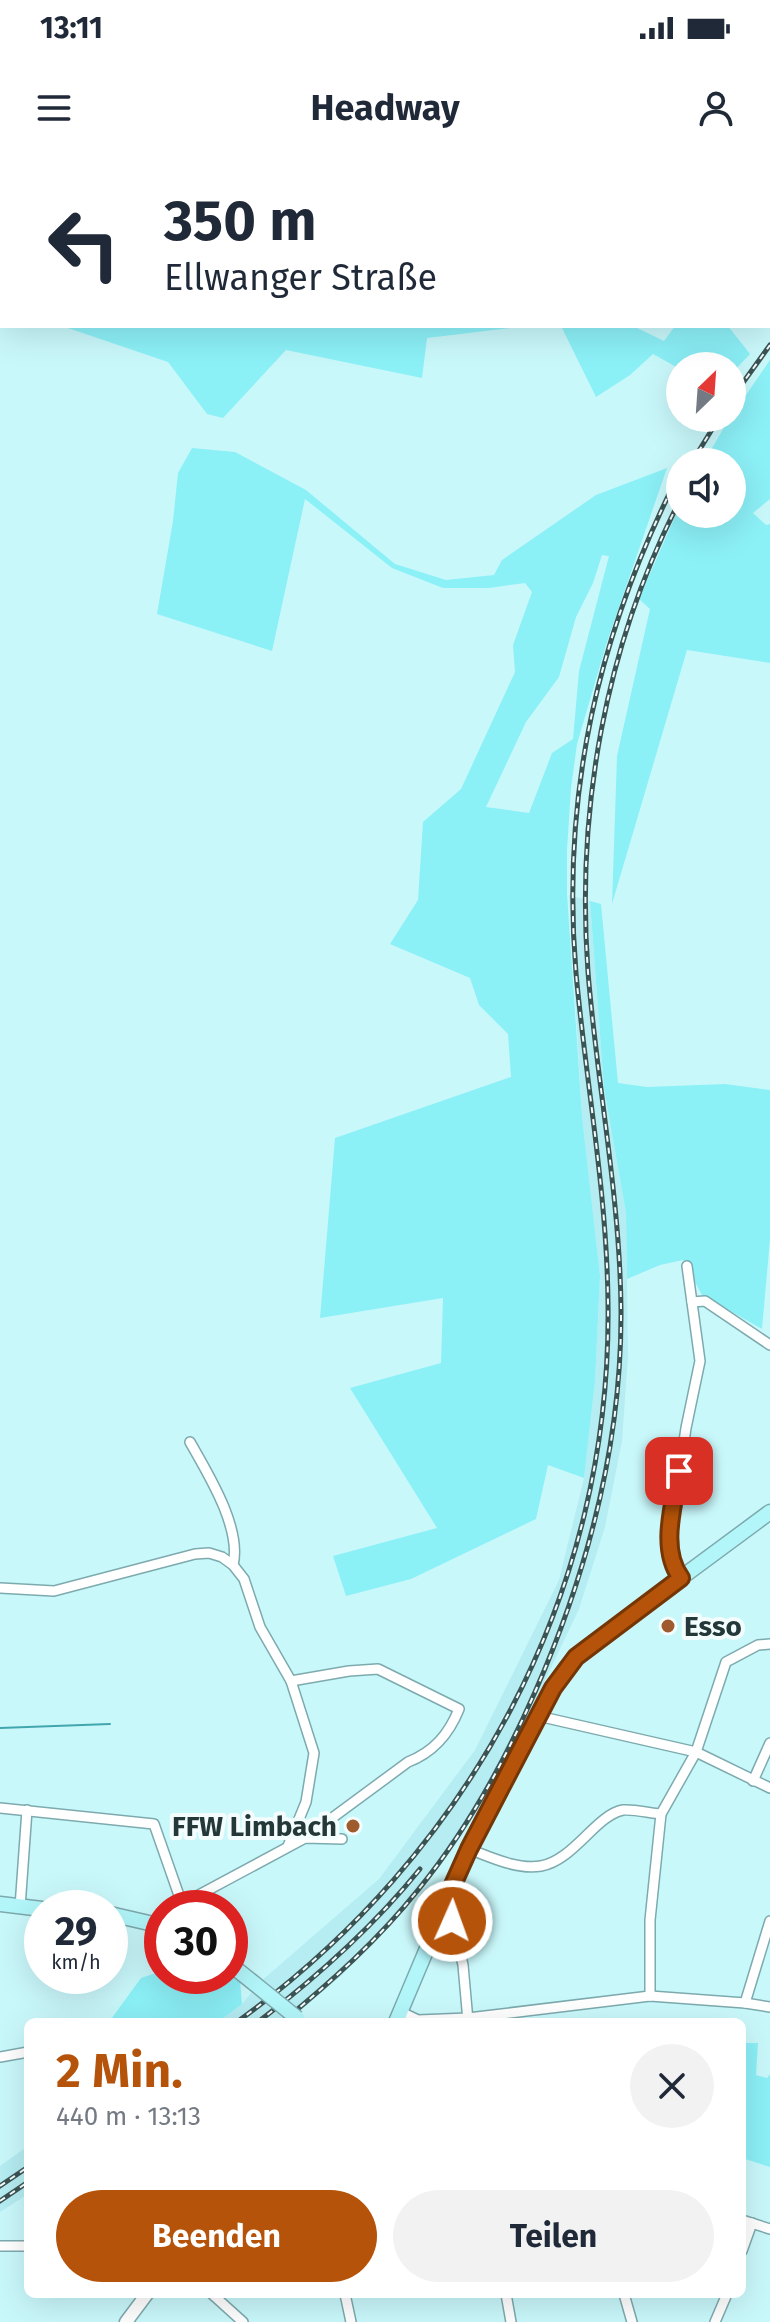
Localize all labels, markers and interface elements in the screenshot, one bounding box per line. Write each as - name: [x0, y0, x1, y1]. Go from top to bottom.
- text: 13:11: [40, 10, 103, 46]
- icon: menu: [32, 86, 76, 130]
- text: Headway: [310, 86, 460, 130]
- icon: person: [694, 86, 738, 130]
- text: 350 m: [164, 188, 317, 255]
- icon: left: [32, 192, 136, 296]
- text: Ellwanger Straße: [164, 256, 437, 300]
- north arrow: [666, 352, 746, 432]
- map controls: [666, 352, 746, 528]
- button: sound: [666, 448, 746, 528]
- pin: [645, 1437, 713, 1505]
- icon: arrive: [657, 1449, 701, 1493]
- place label: Esso: [684, 1610, 742, 1643]
- marker: Esso: [659, 1617, 677, 1635]
- place label: FFW Limbach: [172, 1810, 337, 1843]
- marker: FFW Limbach: [344, 1817, 362, 1835]
- position arrow: [410, 1879, 494, 1963]
- speed limit sign: 30: [144, 1890, 248, 1994]
- text: 29: [55, 1908, 97, 1956]
- text: km/h: [51, 1950, 101, 1974]
- text: 2 Min.: [56, 2042, 183, 2100]
- button: close: [630, 2044, 714, 2128]
- text: 440 m · 13:13: [56, 2101, 201, 2132]
- button: Beenden: [56, 2190, 377, 2282]
- button: Teilen: [393, 2190, 714, 2282]

